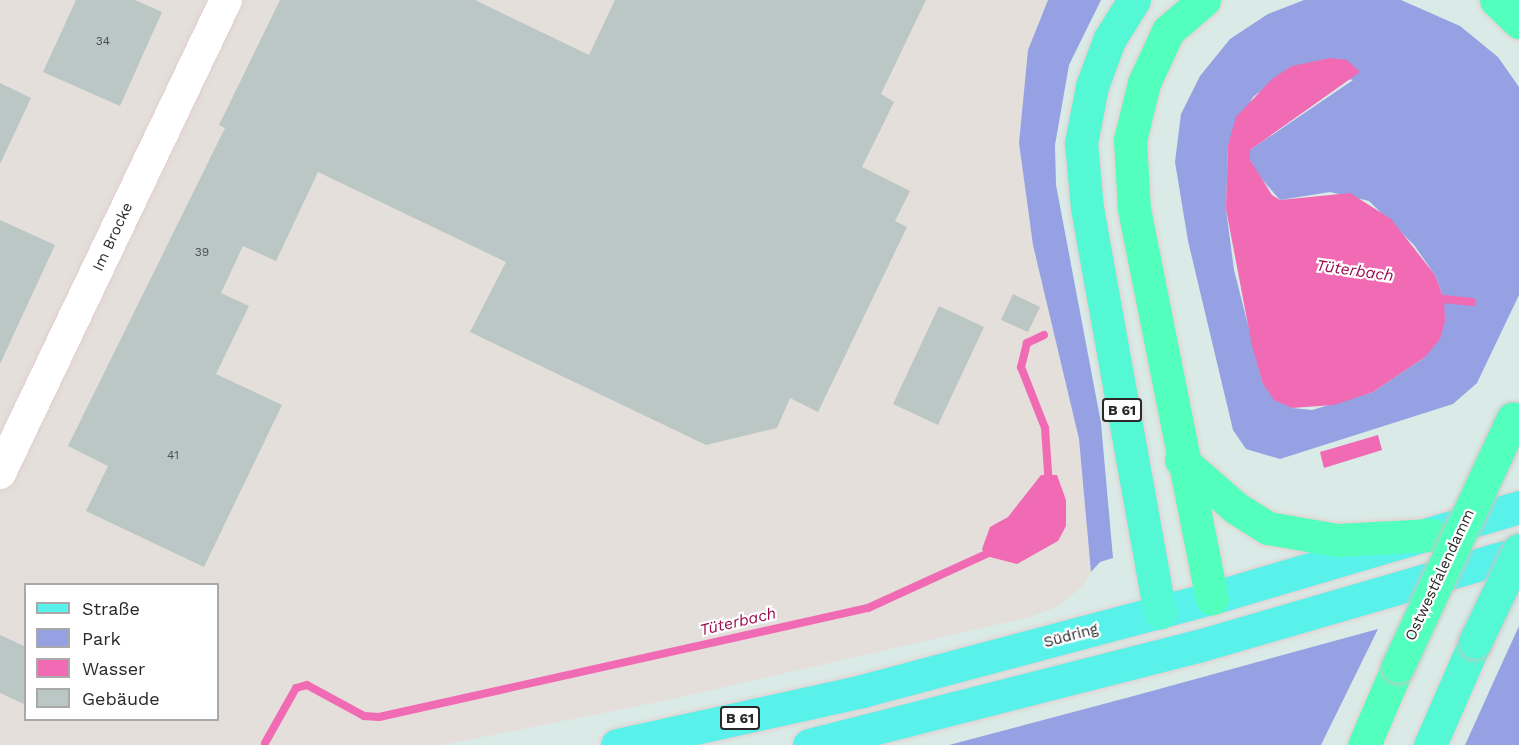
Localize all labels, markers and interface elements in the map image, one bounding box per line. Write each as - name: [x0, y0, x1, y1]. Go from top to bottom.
- house number: 34: [96, 35, 110, 49]
- street label: Im Brocke: [89, 200, 137, 274]
- house number: 39: [195, 246, 209, 260]
- water label: Tüterbach: [1315, 256, 1395, 286]
- road number: B 61: [1101, 399, 1143, 421]
- house number: 41: [167, 449, 179, 463]
- street label: Ostwestfalendamm: [1402, 506, 1478, 644]
- legend: [24, 583, 219, 721]
- text: Straße: [82, 598, 140, 619]
- water label: Tüterbach: [698, 604, 778, 640]
- street label: Südring: [1042, 620, 1100, 652]
- text: Park: [82, 628, 121, 649]
- text: Wasser: [82, 658, 145, 679]
- text: Gebäude: [82, 688, 160, 709]
- road number: B 61: [719, 707, 761, 729]

